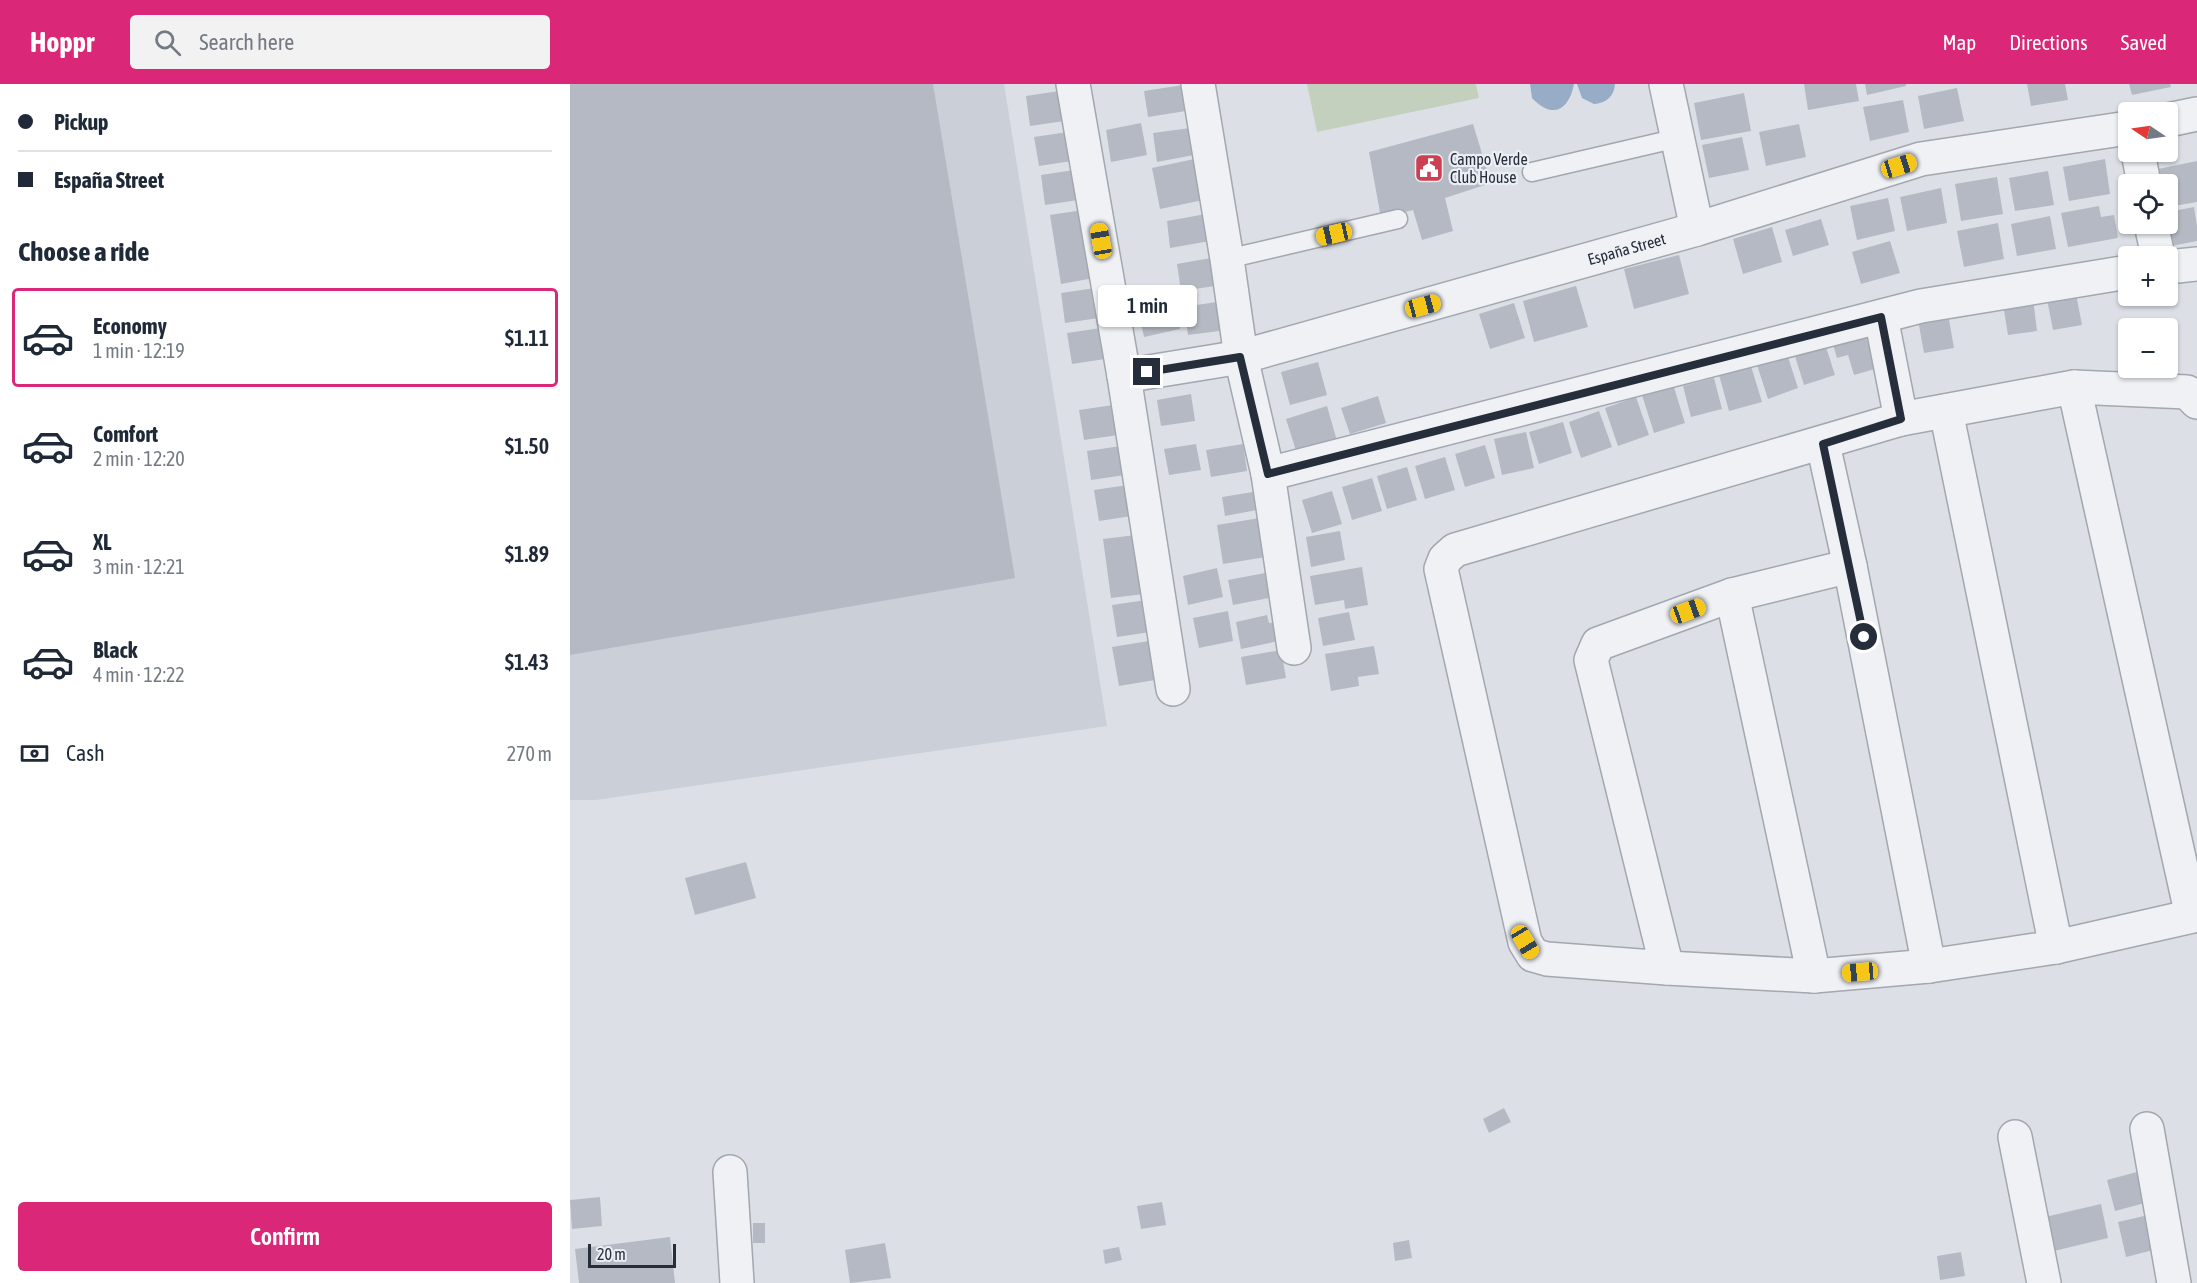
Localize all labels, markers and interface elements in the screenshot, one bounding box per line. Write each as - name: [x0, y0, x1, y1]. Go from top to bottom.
- search box: [130, 15, 550, 69]
- text: Hoppr: [30, 26, 94, 58]
- icon: search: [151, 26, 184, 59]
- text: Search here: [199, 29, 294, 55]
- text: Map: [1942, 30, 1976, 54]
- text: Directions: [2009, 30, 2088, 54]
- text: Saved: [2121, 30, 2167, 54]
- north arrow: [2118, 102, 2178, 162]
- map controls: [2118, 102, 2178, 378]
- text: Pickup: [54, 109, 109, 135]
- place label: Campo Verde Club House: [1450, 150, 1528, 186]
- public building icon: Campo Verde Club House: [1413, 152, 1445, 184]
- car: [1879, 152, 1919, 180]
- text: España Street: [54, 167, 164, 193]
- button: locate: [2118, 174, 2178, 234]
- car: [1314, 221, 1354, 247]
- car: [1089, 222, 1113, 260]
- street label: España Street: [1586, 229, 1668, 268]
- text: Choose a ride: [18, 236, 150, 267]
- button: +: [2118, 246, 2178, 306]
- callout: 1 min: [1098, 285, 1196, 327]
- car: [1403, 293, 1443, 319]
- text: 1 min: [1127, 294, 1168, 317]
- icon: car: [21, 311, 75, 365]
- text: Economy: [93, 313, 167, 339]
- button: −: [2118, 318, 2178, 378]
- text: $1.11: [505, 325, 549, 351]
- text: 1 min · 12:19: [93, 339, 185, 362]
- route end: [1133, 358, 1160, 385]
- icon: car: [21, 419, 75, 473]
- text: Comfort: [93, 421, 158, 447]
- text: $1.50: [505, 433, 549, 459]
- text: 2 min · 12:20: [93, 447, 185, 470]
- icon: car: [21, 527, 75, 581]
- text: XL: [93, 529, 111, 555]
- text: $1.89: [505, 541, 549, 567]
- text: 3 min · 12:21: [93, 555, 185, 578]
- car: [1668, 596, 1708, 626]
- route start: [1850, 623, 1877, 650]
- icon: car: [21, 635, 75, 689]
- text: Black: [93, 637, 137, 663]
- text: $1.43: [505, 649, 549, 675]
- text: 4 min · 12:22: [93, 663, 185, 686]
- icon: cash: [18, 737, 51, 770]
- text: Cash: [66, 740, 105, 766]
- text: 270 m: [507, 742, 552, 765]
- car: [1508, 922, 1542, 962]
- car: [1841, 961, 1879, 983]
- button: Confirm: [18, 1202, 552, 1271]
- scale bar: [588, 1241, 676, 1268]
- text: 20 m: [597, 1245, 626, 1263]

